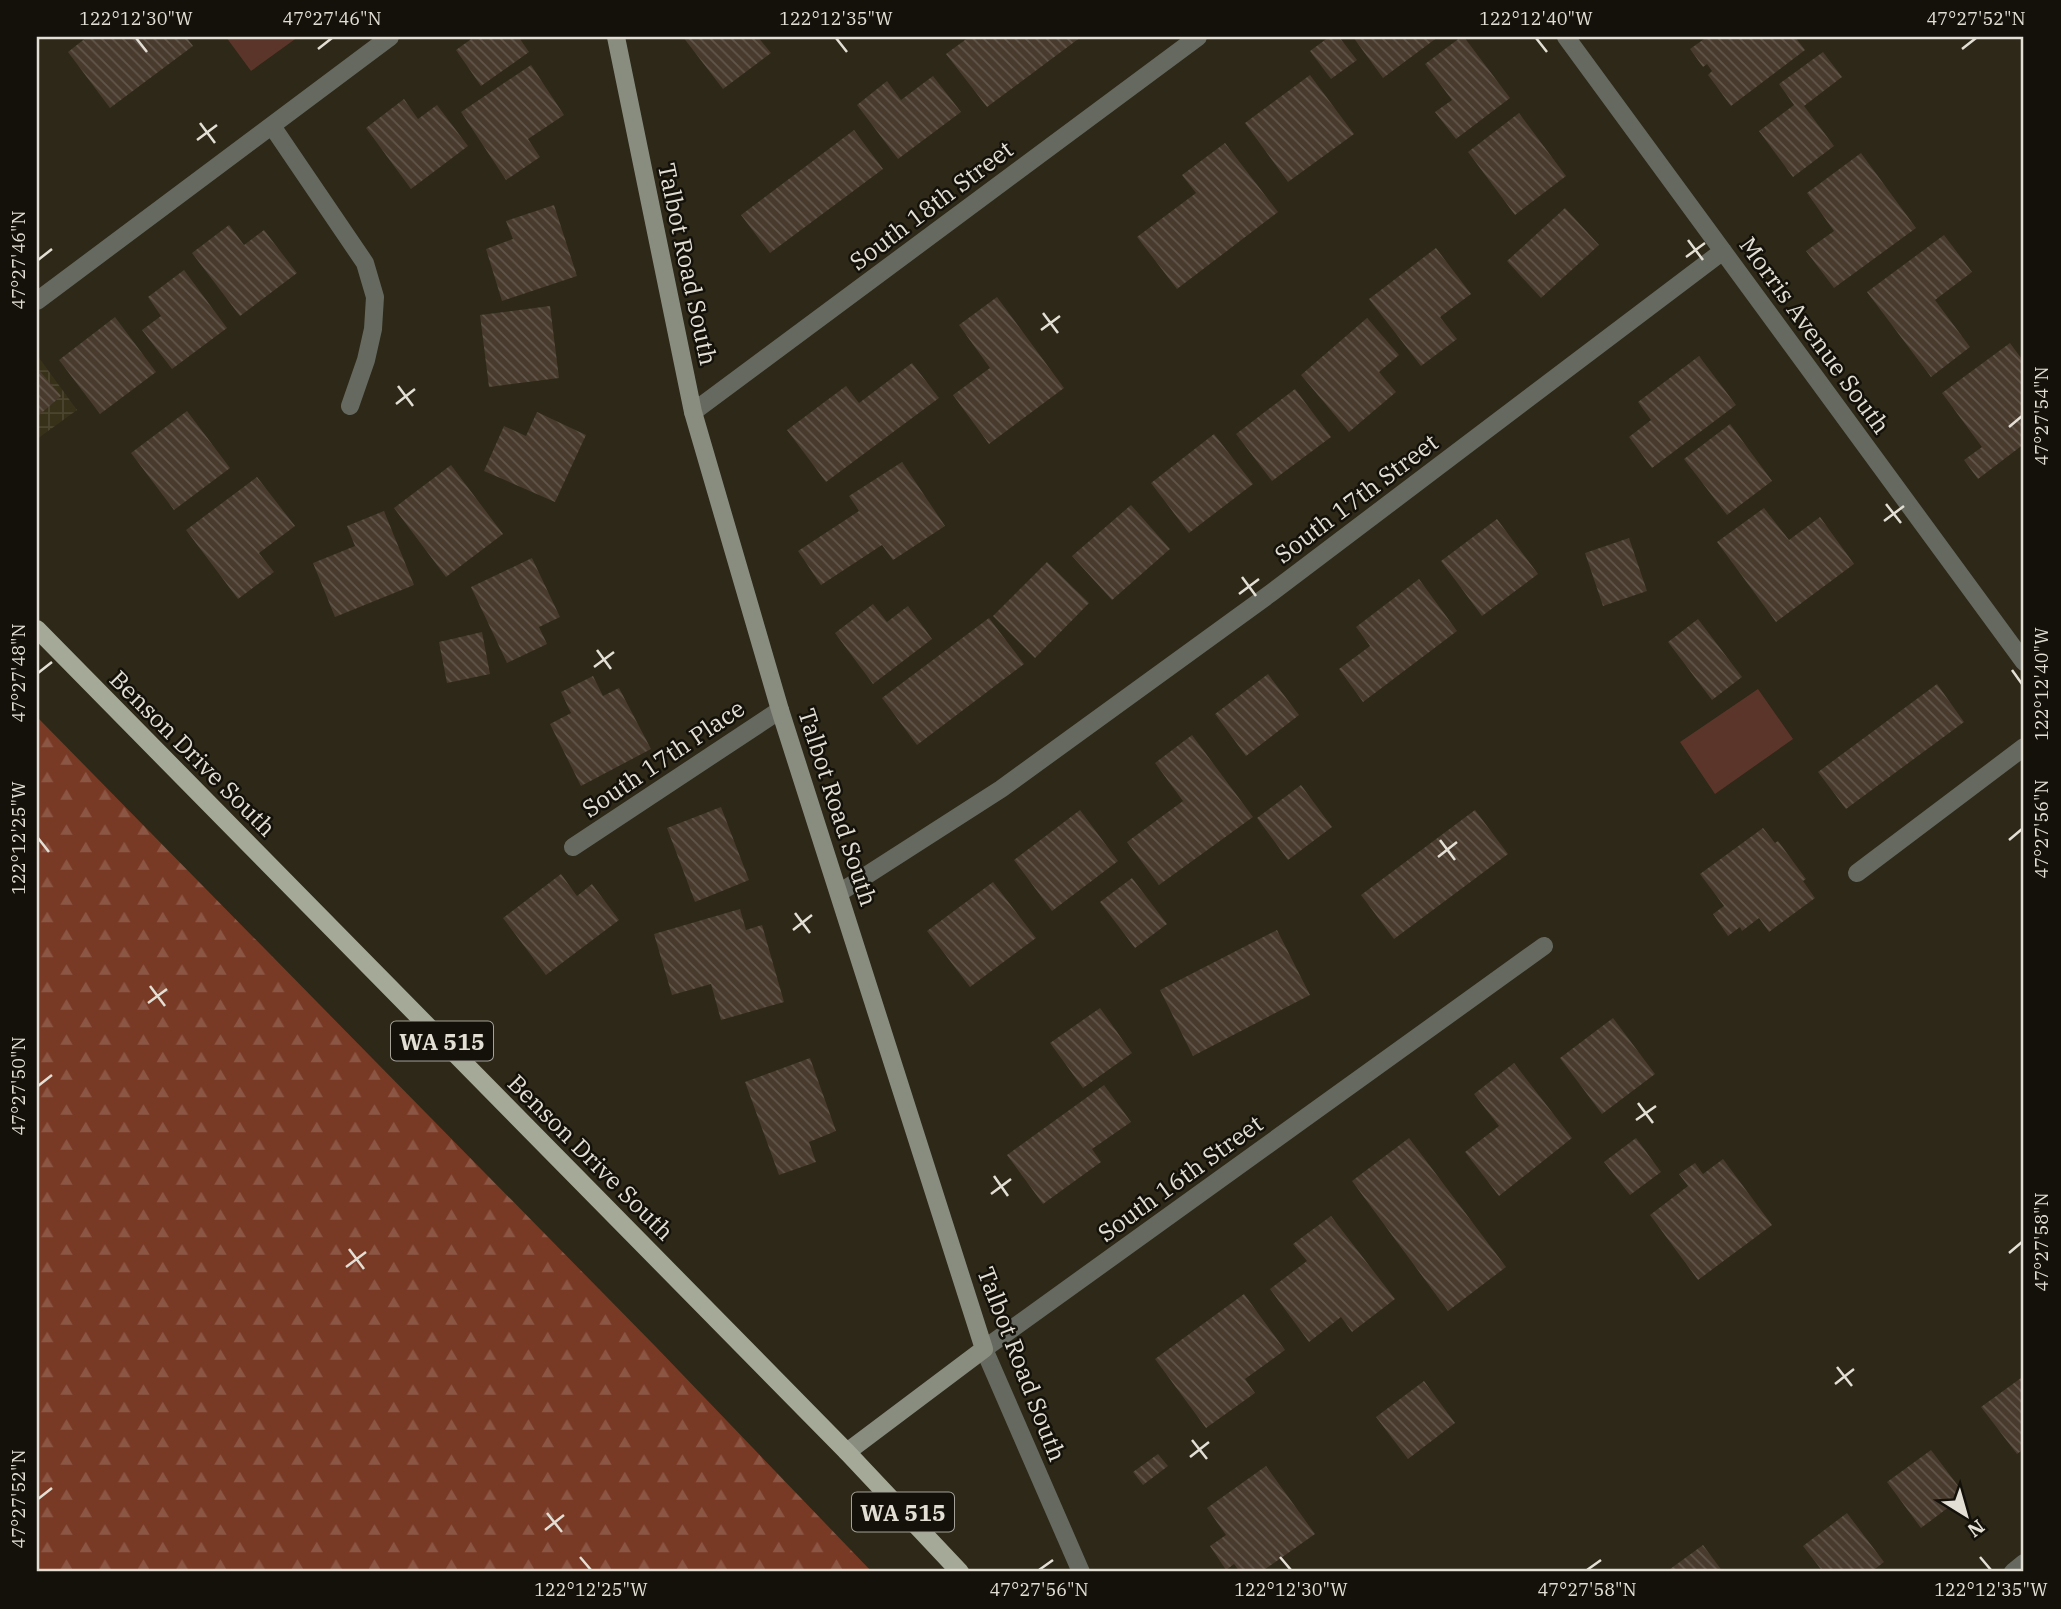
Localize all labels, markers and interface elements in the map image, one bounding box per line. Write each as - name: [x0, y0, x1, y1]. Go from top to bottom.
- text: 122°12'30"W: [79, 7, 193, 30]
- text: 47°27'46"N: [283, 7, 382, 30]
- text: 122°12'35"W: [779, 7, 893, 30]
- text: 122°12'40"W: [1479, 7, 1593, 30]
- text: 47°27'52"N: [1927, 7, 2026, 30]
- street label: South 18th Street: [843, 133, 1019, 277]
- street label: Talbot Road South: [651, 160, 725, 368]
- text: 47°27'46"N: [7, 211, 30, 310]
- street label: Morris Avenue South: [1733, 230, 1897, 440]
- text: 47°27'54"N: [2030, 367, 2053, 466]
- street label: South 17th Street: [1268, 426, 1444, 570]
- text: 47°27'48"N: [7, 624, 30, 723]
- text: 122°12'40"W: [2030, 627, 2053, 741]
- street label: Benson Drive South: [103, 663, 283, 843]
- street label: South 17th Place: [575, 692, 751, 824]
- street label: Talbot Road South: [791, 704, 885, 910]
- text: 47°27'56"N: [2030, 780, 2053, 879]
- text: 122°12'25"W: [7, 781, 30, 895]
- road number: WA 515: [391, 1022, 493, 1060]
- text: 47°27'50"N: [7, 1037, 30, 1136]
- street label: Benson Drive South: [501, 1067, 681, 1247]
- street label: South 16th Street: [1091, 1107, 1269, 1249]
- text: 47°27'58"N: [2030, 1193, 2053, 1292]
- street label: Talbot Road South: [970, 1262, 1074, 1466]
- text: 47°27'52"N: [7, 1450, 30, 1549]
- north arrow: [1932, 1480, 2002, 1550]
- road number: WA 515: [852, 1492, 954, 1532]
- text: N: [1963, 1514, 1989, 1543]
- text: 122°12'25"W: [534, 1578, 648, 1601]
- text: 47°27'56"N: [990, 1578, 1089, 1601]
- text: 122°12'30"W: [1234, 1578, 1348, 1601]
- text: 47°27'58"N: [1538, 1578, 1637, 1601]
- text: 122°12'35"W: [1934, 1578, 2048, 1601]

